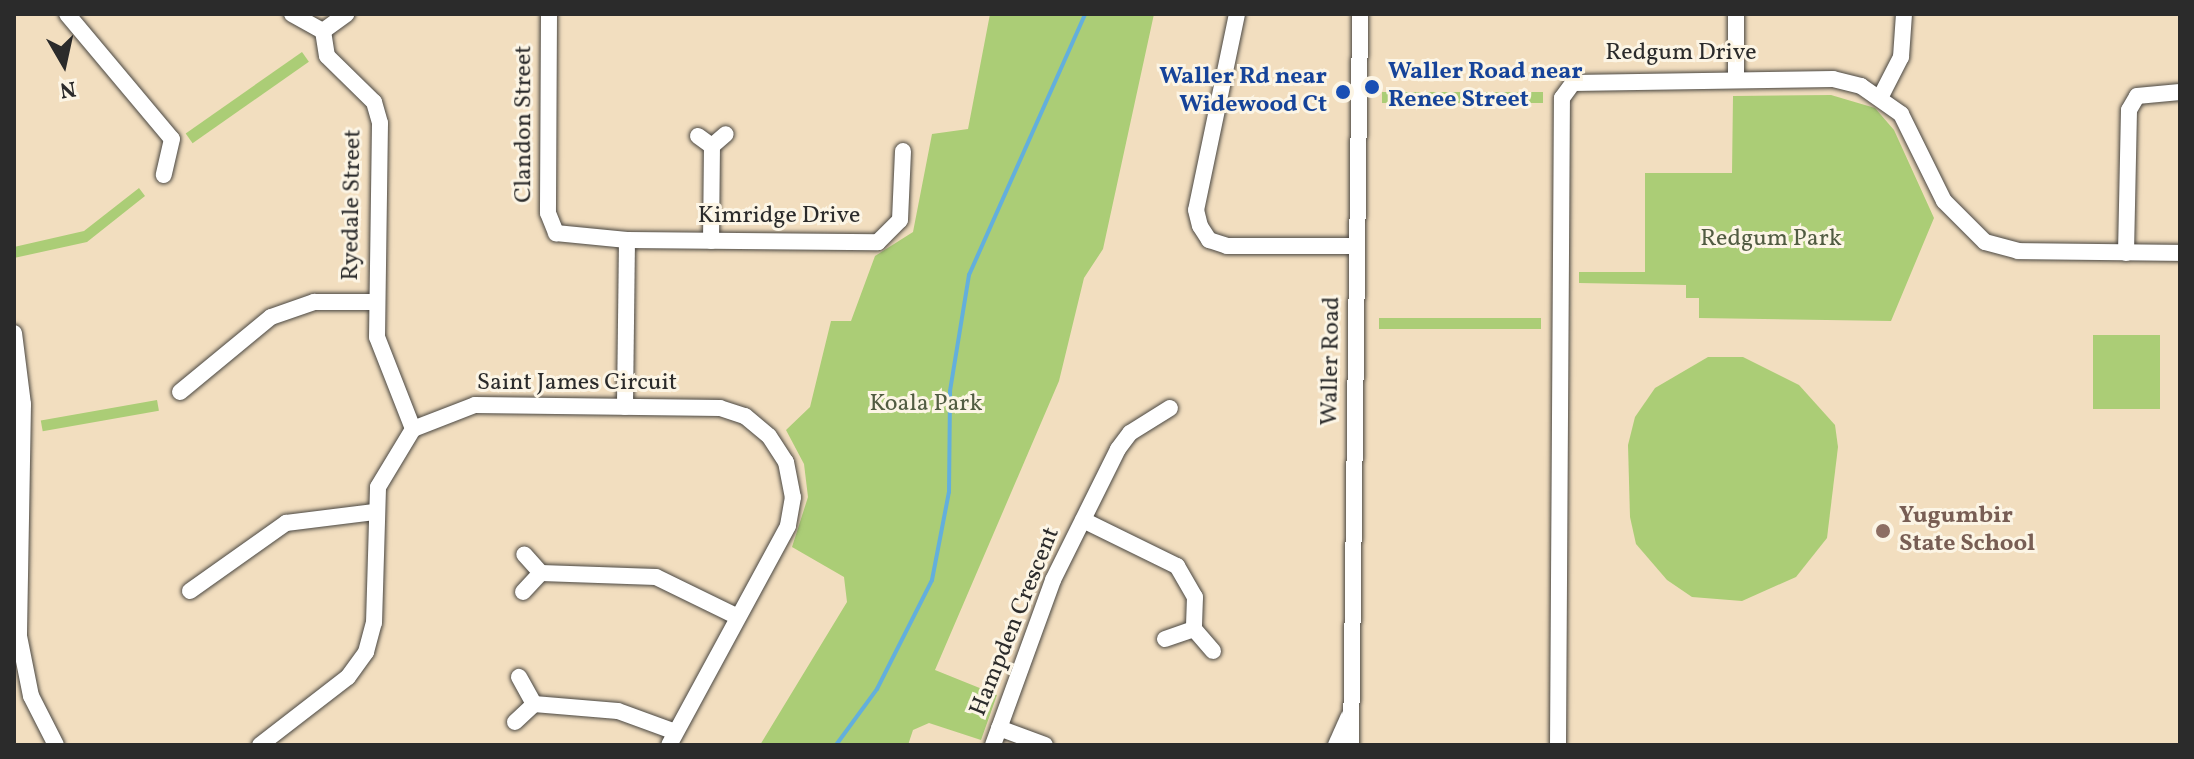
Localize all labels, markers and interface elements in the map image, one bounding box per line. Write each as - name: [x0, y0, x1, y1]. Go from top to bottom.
- north arrow: [24, 24, 104, 104]
- street label: Redgum Drive: [1605, 40, 1757, 68]
- street label: Clandon Street: [511, 45, 539, 203]
- place label: Waller Road near Renee Street: [1388, 59, 1583, 115]
- place label: Waller Rd near Widewood Ct: [1159, 64, 1327, 120]
- text: N: [58, 72, 78, 105]
- marker: Waller Road near Renee Street: [1363, 78, 1381, 96]
- marker: Waller Rd near Widewood Ct: [1334, 83, 1352, 101]
- street label: Ryedale Street: [337, 129, 369, 281]
- street label: Kimridge Drive: [698, 203, 860, 231]
- park label: Redgum Park: [1700, 226, 1842, 254]
- street label: Waller Road: [1316, 296, 1348, 426]
- street label: Saint James Circuit: [477, 370, 677, 398]
- park label: Koala Park: [870, 391, 982, 419]
- place label: Yugumbir State School: [1899, 503, 2035, 559]
- marker: Yugumbir State School: [1874, 522, 1892, 540]
- street label: Hampden Crescent: [965, 523, 1067, 721]

